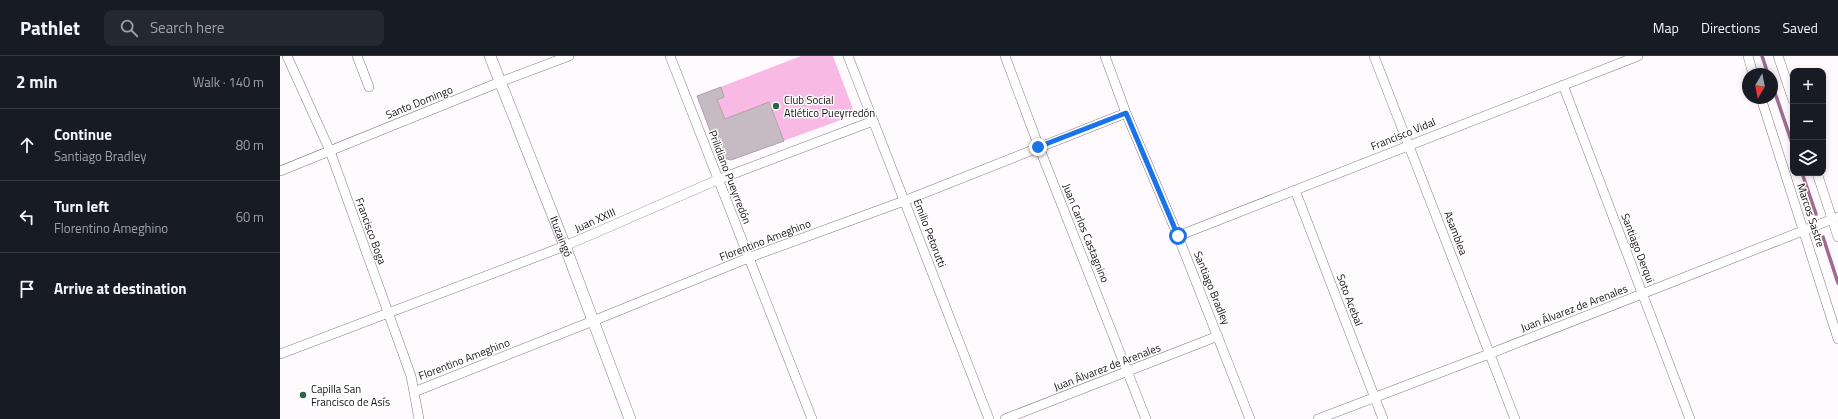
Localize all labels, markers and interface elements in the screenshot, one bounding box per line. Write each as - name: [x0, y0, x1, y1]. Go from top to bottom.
- search box: [104, 10, 384, 46]
- text: Pathlet: [20, 13, 80, 42]
- text: Search here: [150, 16, 224, 39]
- icon: search: [118, 17, 140, 39]
- text: Map: [1653, 17, 1679, 38]
- text: Directions: [1701, 17, 1760, 38]
- text: Saved: [1782, 17, 1818, 38]
- north arrow: [1742, 68, 1778, 104]
- map controls: [1790, 68, 1826, 176]
- button: +: [1790, 68, 1826, 104]
- text: 2 min: [16, 69, 57, 95]
- text: Walk · 140 m: [193, 72, 264, 92]
- street label: Santo Domingo: [383, 81, 455, 123]
- place label: Club Social Atlético Pueyrredón: [784, 92, 875, 121]
- marker: Club Social Atlético Pueyrredón: [771, 101, 781, 111]
- button: −: [1790, 104, 1826, 140]
- street label: Francisco Vidal: [1368, 114, 1438, 154]
- text: Continue: [54, 123, 112, 146]
- street label: Prilidiano Pueyrredón: [705, 128, 755, 226]
- icon: ahead: [16, 134, 38, 156]
- text: 80 m: [236, 135, 264, 155]
- route end: [1029, 138, 1047, 156]
- button: layers: [1790, 140, 1826, 176]
- text: Santiago Bradley: [54, 146, 146, 166]
- street label: Juan Carlos Castagnino: [1059, 181, 1113, 285]
- street label: Marcos Sastre: [1793, 181, 1829, 249]
- text: Turn left: [54, 195, 109, 218]
- street label: Francisco Boga: [352, 195, 391, 267]
- street label: Emilio Petorutti: [910, 196, 950, 270]
- street label: Juan XXIII: [572, 204, 618, 236]
- icon: left: [16, 206, 38, 228]
- text: 60 m: [236, 207, 264, 227]
- street label: Asamblea: [1440, 209, 1472, 258]
- street label: Santiago Derqui: [1617, 211, 1659, 285]
- street label: Ituzaingó: [546, 214, 576, 259]
- street label: Florentino Ameghino: [717, 215, 813, 265]
- text: Florentino Ameghino: [54, 218, 168, 238]
- route start: [1169, 227, 1187, 245]
- street label: Santiago Bradley: [1190, 249, 1234, 328]
- street label: Soto Acebal: [1333, 272, 1367, 328]
- text: Arrive at destination: [54, 277, 187, 300]
- icon: arrive: [16, 278, 38, 300]
- street label: Juan Álvarez de Arenales: [1518, 280, 1630, 336]
- street label: Florentino Ameghino: [416, 334, 512, 384]
- street label: Juan Álvarez de Arenales: [1051, 339, 1163, 395]
- place label: Capilla San Francisco de Asís: [311, 381, 390, 410]
- marker: Capilla San Francisco de Asís: [298, 390, 308, 400]

